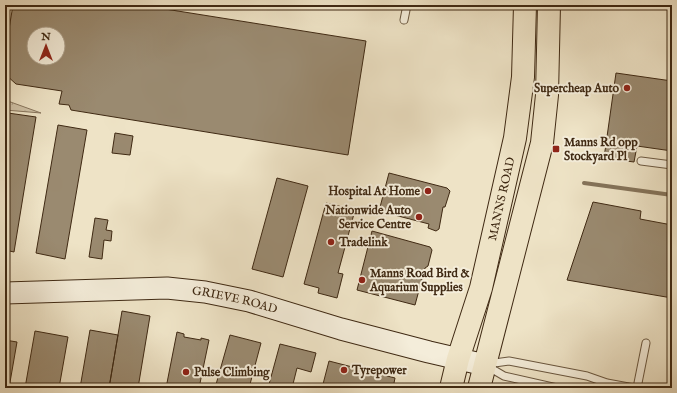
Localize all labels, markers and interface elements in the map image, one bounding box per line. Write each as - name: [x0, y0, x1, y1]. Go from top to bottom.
- north arrow: [26, 26, 66, 66]
- text: N: [40, 30, 51, 44]
- place label: Supercheap Auto: [534, 81, 620, 97]
- marker: Supercheap Auto: [622, 83, 632, 93]
- place label: Manns Rd opp Stockyard Pl: [564, 135, 638, 165]
- marker: Manns Rd opp Stockyard Pl: [551, 144, 561, 154]
- street label: MANNS ROAD: [485, 155, 518, 242]
- place label: Hospital At Home: [328, 184, 420, 200]
- marker: Hospital At Home: [423, 186, 433, 196]
- place label: Nationwide Auto Service Centre: [324, 203, 412, 232]
- marker: Nationwide Auto Service Centre: [414, 212, 424, 222]
- place label: Tradelink: [338, 235, 388, 250]
- marker: Tradelink: [326, 237, 336, 247]
- place label: Manns Road Bird & Aquarium Supplies: [369, 266, 469, 296]
- marker: Manns Road Bird & Aquarium Supplies: [357, 275, 367, 285]
- street label: GRIEVE ROAD: [191, 283, 280, 317]
- place label: Tyrepower: [351, 363, 407, 379]
- place label: Pulse Climbing: [194, 365, 270, 381]
- marker: Tyrepower: [339, 365, 349, 375]
- marker: Pulse Climbing: [181, 367, 191, 377]

